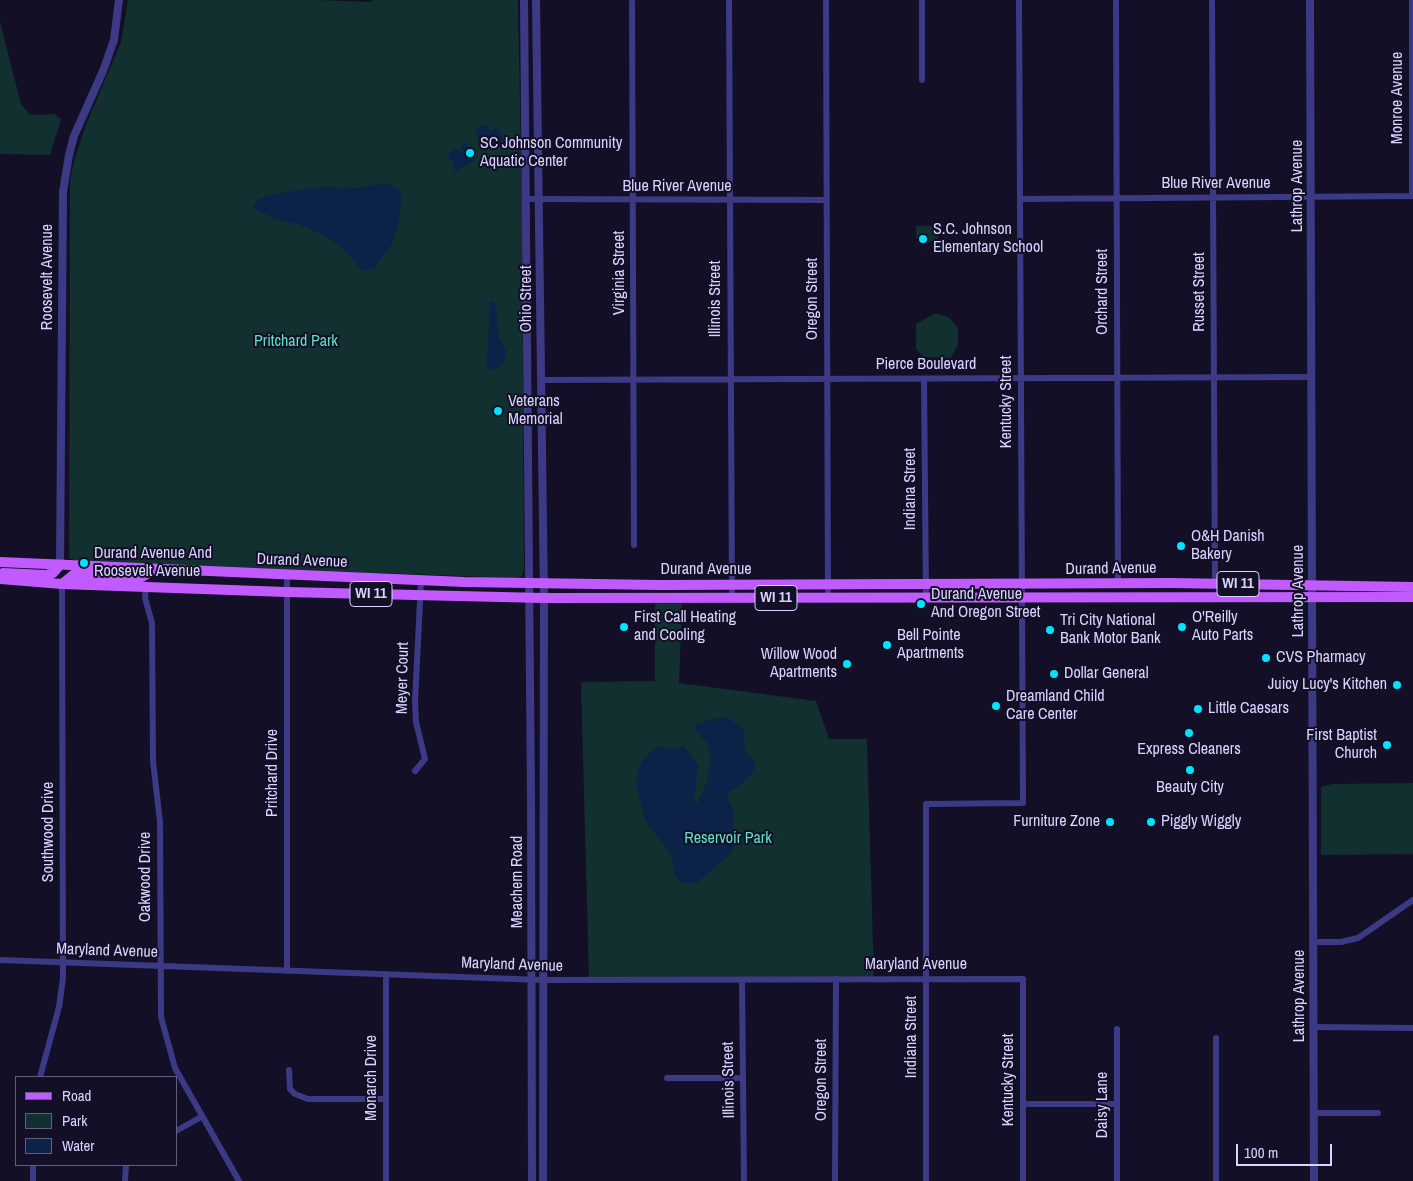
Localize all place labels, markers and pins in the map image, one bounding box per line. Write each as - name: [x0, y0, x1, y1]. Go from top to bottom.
- place label: SC Johnson Community Aquatic Center: [480, 134, 622, 172]
- marker: SC Johnson Community Aquatic Center: [464, 147, 476, 159]
- place label: S.C. Johnson Elementary School: [933, 220, 1043, 258]
- marker: S.C. Johnson Elementary School: [917, 233, 929, 245]
- place label: Veterans Memorial: [508, 392, 563, 430]
- marker: Veterans Memorial: [492, 405, 504, 417]
- place label: O&H Danish Bakery: [1191, 527, 1265, 565]
- marker: O&H Danish Bakery: [1175, 540, 1187, 552]
- place label: Durand Avenue And Roosevelt Avenue: [94, 544, 212, 582]
- marker: Durand Avenue And Roosevelt Avenue: [78, 557, 90, 569]
- place label: Durand Avenue And Oregon Street: [931, 585, 1040, 623]
- marker: Durand Avenue And Oregon Street: [915, 598, 927, 610]
- place label: First Call Heating and Cooling: [634, 608, 736, 646]
- place label: O'Reilly Auto Parts: [1192, 608, 1253, 646]
- place label: Tri City National Bank Motor Bank: [1060, 611, 1161, 649]
- marker: First Call Heating and Cooling: [618, 621, 630, 633]
- marker: O'Reilly Auto Parts: [1176, 621, 1188, 633]
- marker: Tri City National Bank Motor Bank: [1044, 624, 1056, 636]
- place label: Bell Pointe Apartments: [897, 626, 964, 664]
- marker: Bell Pointe Apartments: [881, 639, 893, 651]
- place label: Willow Wood Apartments: [761, 645, 837, 683]
- place label: CVS Pharmacy: [1276, 648, 1366, 668]
- marker: CVS Pharmacy: [1260, 652, 1272, 664]
- marker: Willow Wood Apartments: [841, 658, 853, 670]
- place label: Dollar General: [1064, 664, 1149, 684]
- marker: Dollar General: [1048, 668, 1060, 680]
- place label: Juicy Lucy's Kitchen: [1268, 675, 1387, 695]
- marker: Juicy Lucy's Kitchen: [1391, 679, 1403, 691]
- place label: Dreamland Child Care Center: [1006, 687, 1104, 725]
- place label: Little Caesars: [1208, 699, 1289, 719]
- marker: Dreamland Child Care Center: [990, 700, 1002, 712]
- marker: Little Caesars: [1192, 703, 1204, 715]
- place label: First Baptist Church: [1306, 726, 1377, 764]
- marker: Express Cleaners: [1183, 727, 1195, 739]
- marker: First Baptist Church: [1381, 739, 1393, 751]
- place label: Express Cleaners: [1137, 740, 1241, 760]
- marker: Beauty City: [1184, 764, 1196, 776]
- place label: Beauty City: [1156, 778, 1224, 798]
- place label: Furniture Zone: [1013, 812, 1100, 832]
- place label: Piggly Wiggly: [1161, 812, 1241, 832]
- marker: Furniture Zone: [1104, 816, 1116, 828]
- marker: Piggly Wiggly: [1145, 816, 1157, 828]

